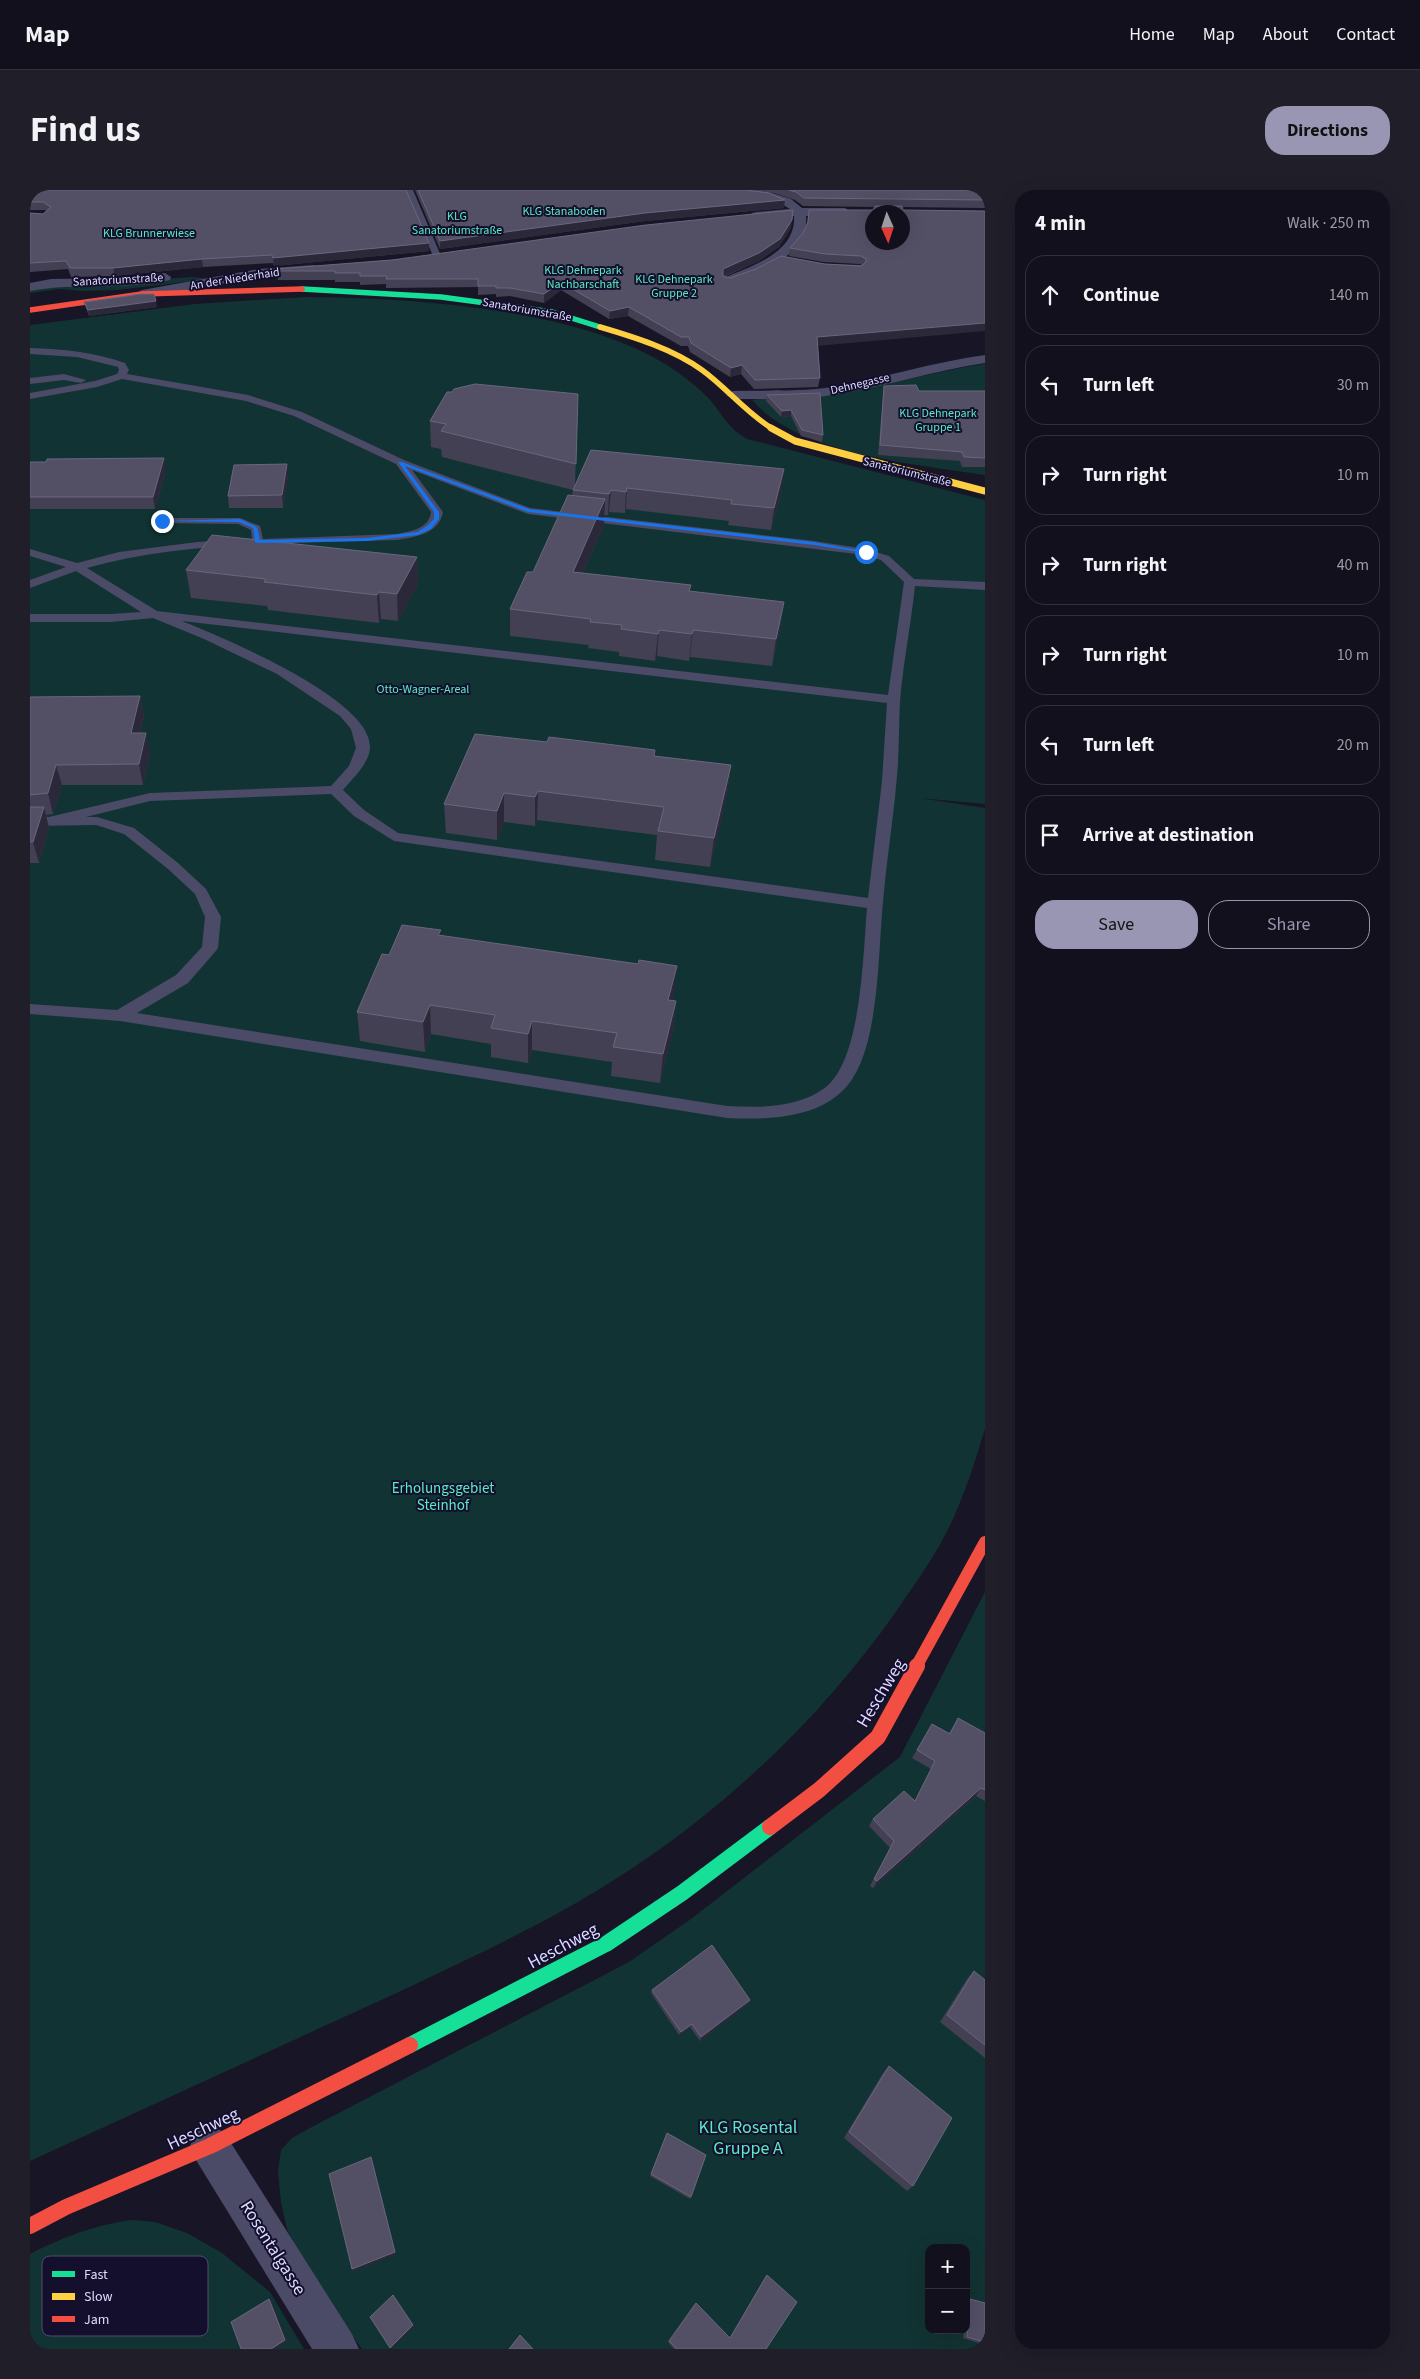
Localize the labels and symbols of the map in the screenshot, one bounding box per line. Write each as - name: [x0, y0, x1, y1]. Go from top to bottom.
- park label: KLG Stanaboden: [522, 203, 606, 220]
- north arrow: [865, 205, 910, 250]
- park label: KLG Sanatoriumstraße: [412, 208, 502, 239]
- park label: KLG Brunnerwiese: [103, 225, 195, 242]
- park label: KLG Dehnepark Nachbarschaft: [544, 262, 622, 293]
- street label: An der Niederhaid: [189, 264, 281, 294]
- street label: Sanatoriumstraße: [72, 269, 164, 291]
- park label: KLG Dehnepark Gruppe 2: [635, 271, 713, 302]
- street label: Sanatoriumstraße: [481, 294, 573, 326]
- street label: Dehnegasse: [829, 369, 891, 399]
- park label: KLG Dehnepark Gruppe 1: [899, 405, 977, 436]
- street label: Sanatoriumstraße: [861, 453, 953, 491]
- route end: [151, 510, 174, 533]
- route start: [855, 541, 878, 564]
- park label: Otto-Wagner-Areal: [377, 681, 469, 698]
- park label: Erholungsgebiet Steinhof: [392, 1478, 494, 1516]
- street label: Heschweg: [850, 1654, 912, 1732]
- street label: Heschweg: [523, 1917, 603, 1975]
- street label: Heschweg: [163, 2101, 243, 2157]
- park label: KLG Rosental Gruppe A: [699, 2115, 797, 2161]
- street label: Rosentalgasse: [234, 2196, 312, 2300]
- legend: [42, 2256, 208, 2336]
- text: Fast: [84, 2265, 108, 2285]
- text: Slow: [84, 2287, 113, 2307]
- text: Jam: [84, 2310, 109, 2330]

